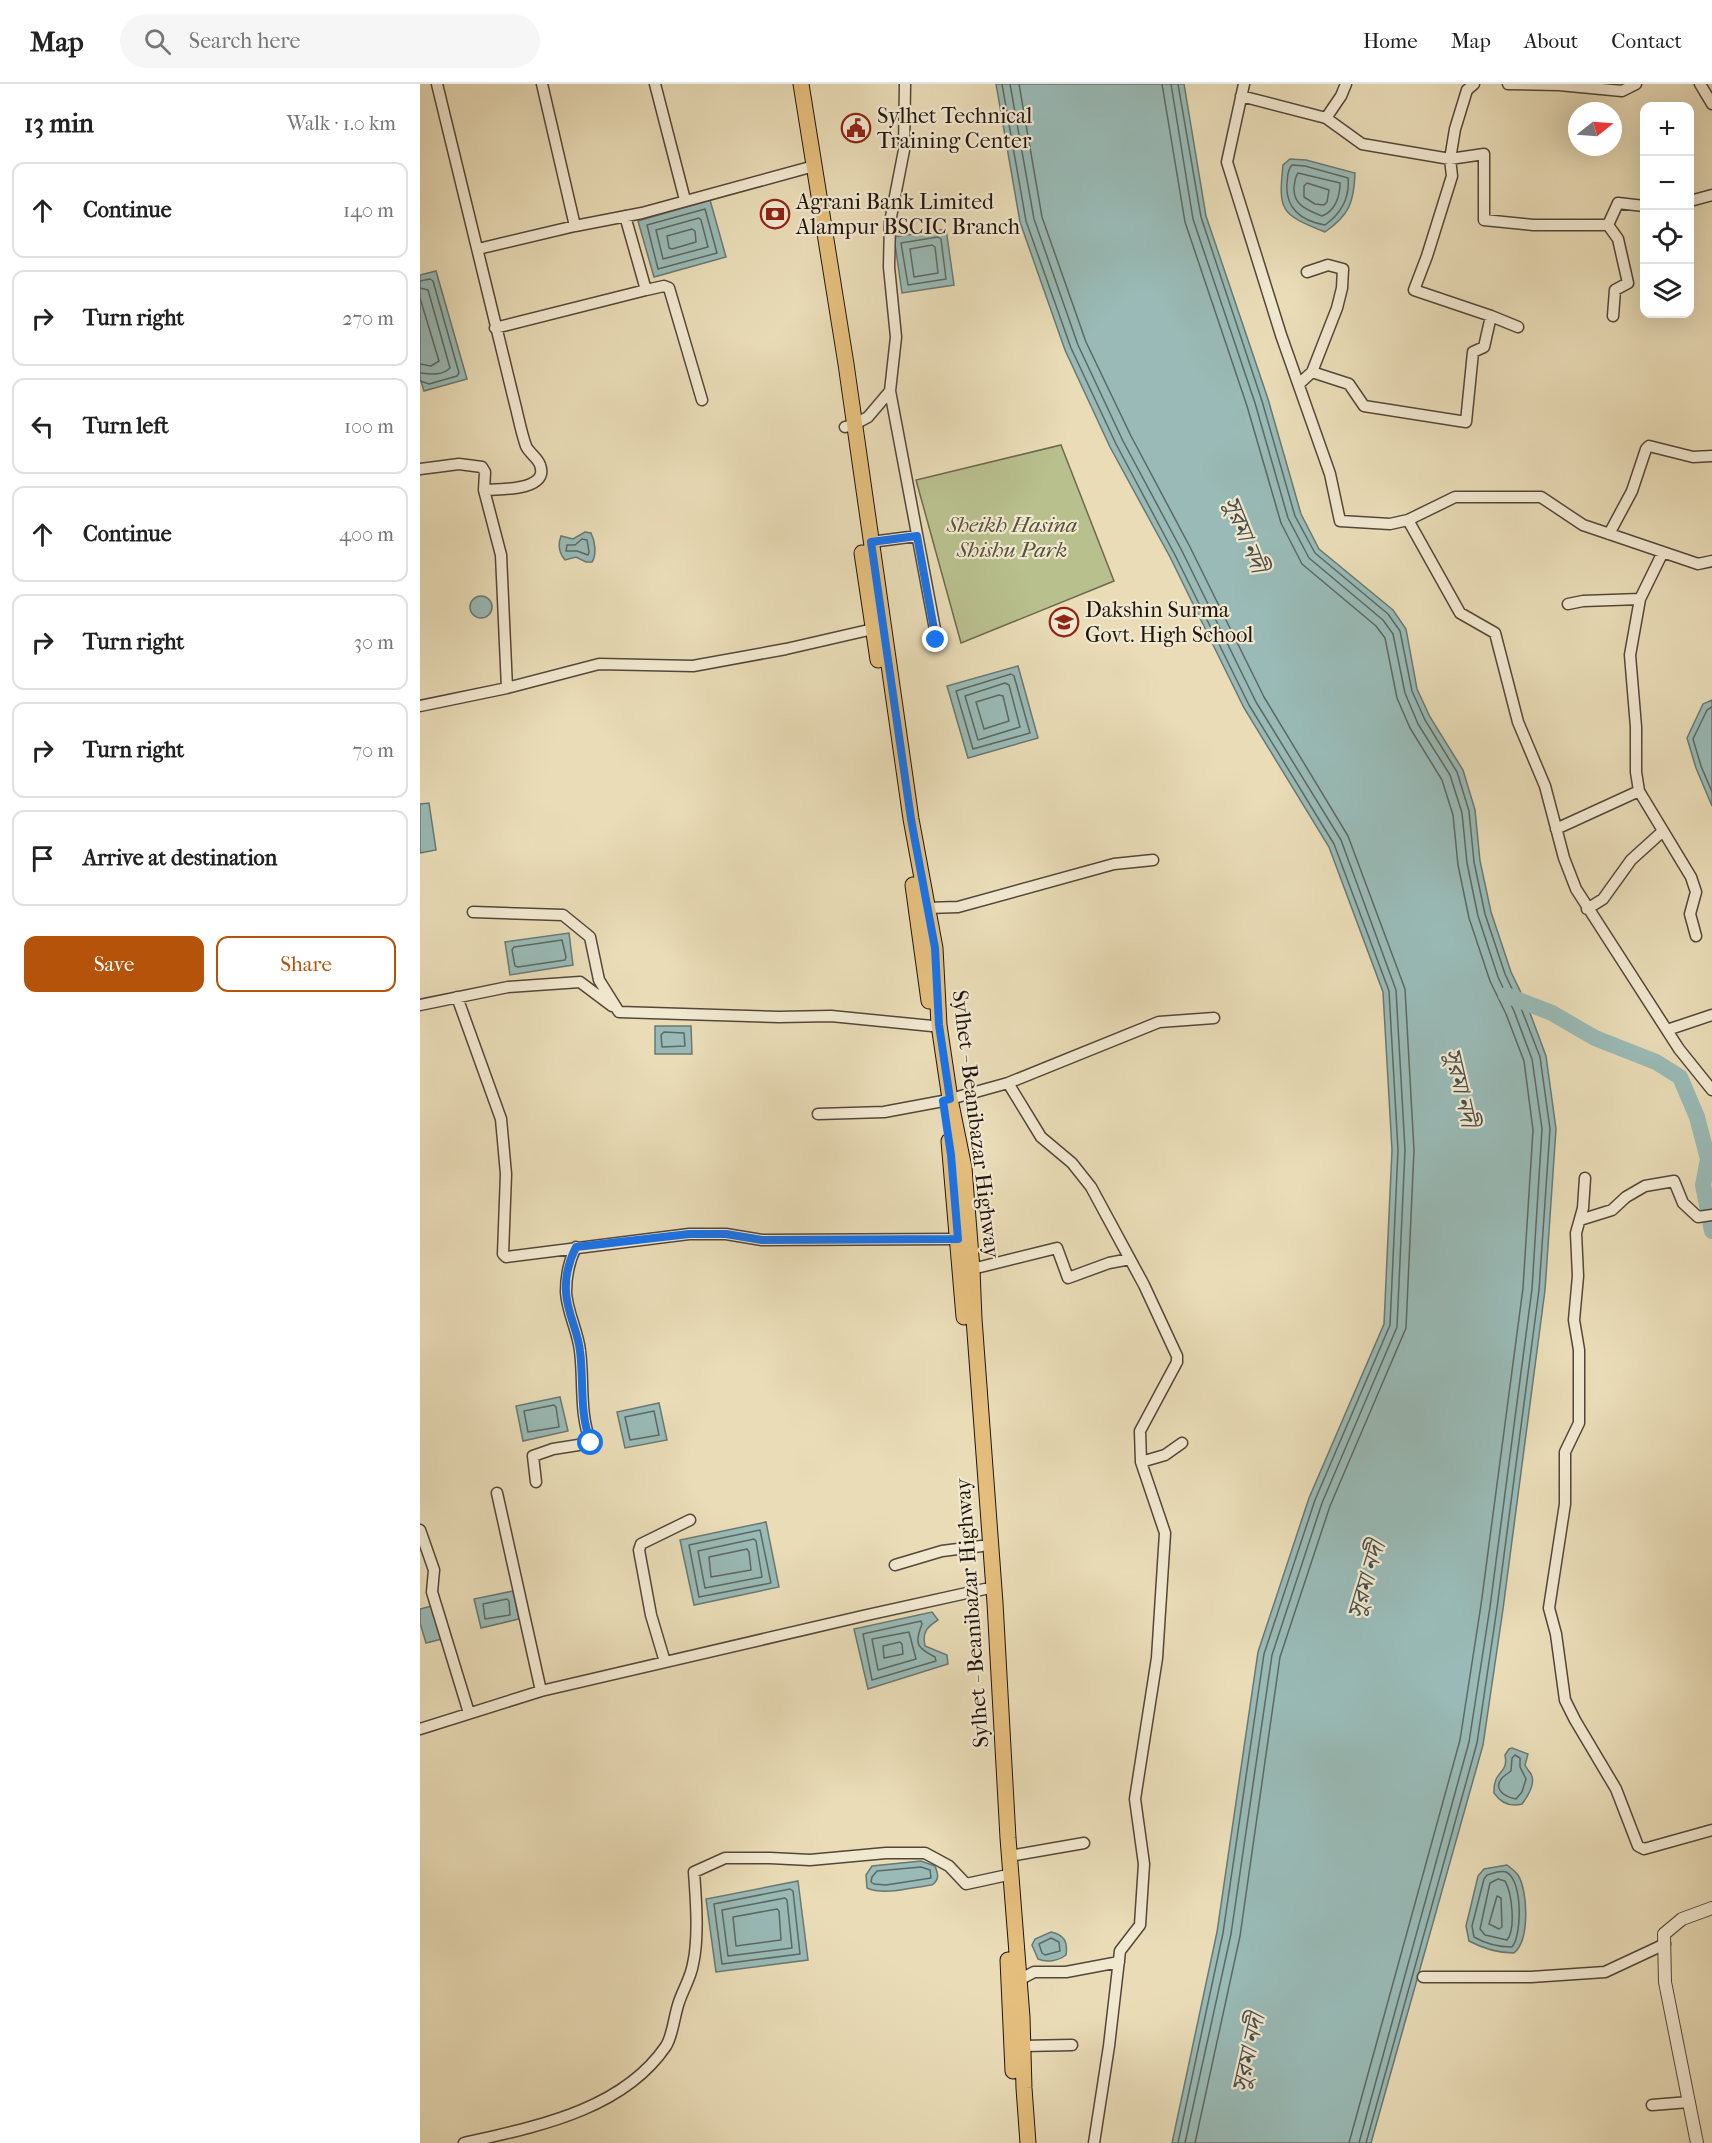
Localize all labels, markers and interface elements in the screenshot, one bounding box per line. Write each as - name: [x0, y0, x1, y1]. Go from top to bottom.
- search box: [120, 14, 540, 68]
- text: Map: [30, 25, 84, 58]
- icon: search: [141, 25, 174, 58]
- text: Search here: [189, 28, 300, 54]
- text: Home: [1363, 29, 1418, 53]
- text: Map: [1451, 29, 1491, 53]
- text: About: [1524, 29, 1578, 53]
- text: Contact: [1611, 29, 1682, 53]
- north arrow: [1568, 102, 1622, 156]
- map controls: [1640, 102, 1694, 318]
- button: +: [1640, 102, 1694, 156]
- place label: Sylhet Technical Training Center: [877, 103, 1032, 154]
- text: 13 min: [24, 108, 94, 139]
- text: Walk · 1.0 km: [287, 112, 396, 135]
- public building icon: Sylhet Technical Training Center: [840, 112, 872, 144]
- button: −: [1640, 156, 1694, 210]
- place label: Agrani Bank Limited Alampur BSCIC Branch: [795, 189, 1021, 240]
- icon: ahead: [26, 194, 59, 227]
- text: Continue: [83, 197, 172, 223]
- bank icon: Agrani Bank Limited Alampur BSCIC Branch: [759, 198, 791, 230]
- text: 140 m: [343, 199, 394, 222]
- button: locate: [1640, 210, 1694, 264]
- button: layers: [1640, 264, 1694, 318]
- icon: right: [26, 302, 59, 335]
- text: Turn right: [83, 305, 184, 331]
- text: 270 m: [342, 307, 394, 330]
- icon: left: [26, 410, 59, 443]
- text: Turn left: [83, 413, 169, 439]
- text: 100 m: [344, 415, 394, 438]
- water label: সুরমা নদী: [1217, 492, 1275, 579]
- park label: Sheikh Hasina Shishu Park: [946, 512, 1077, 563]
- icon: ahead: [26, 518, 59, 551]
- text: Continue: [83, 521, 172, 547]
- text: 400 m: [339, 523, 394, 546]
- place label: Dakshin Surma Govt. High School: [1085, 597, 1253, 648]
- school or university icon: Dakshin Surma Govt. High School: [1048, 606, 1080, 638]
- icon: right: [26, 626, 59, 659]
- route end: [922, 626, 948, 652]
- text: Turn right: [83, 629, 184, 655]
- text: 30 m: [354, 631, 394, 654]
- icon: right: [26, 734, 59, 767]
- text: Turn right: [83, 737, 184, 763]
- text: 70 m: [352, 739, 394, 762]
- icon: arrive: [26, 842, 59, 875]
- text: Arrive at destination: [83, 845, 277, 871]
- button: Save: [24, 936, 204, 992]
- button: Share: [216, 936, 396, 992]
- street label: Sylhet - Beanibazar Highway: [947, 989, 1006, 1261]
- water label: সুরমা নদী: [1438, 1045, 1485, 1132]
- route start: [577, 1429, 603, 1455]
- street label: Sylhet - Beanibazar Highway: [950, 1476, 994, 1749]
- water label: সুরমা নদী: [1340, 1535, 1392, 1622]
- water label: সুরমা নদী: [1224, 2008, 1271, 2095]

